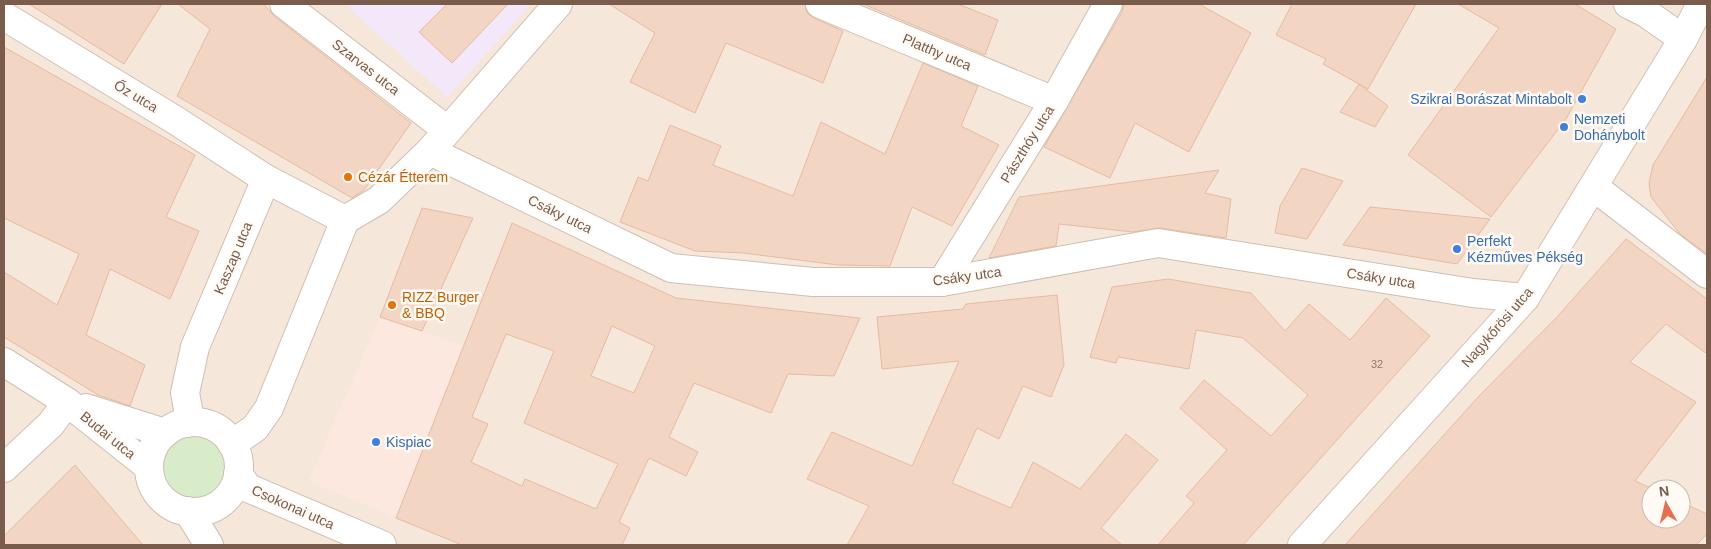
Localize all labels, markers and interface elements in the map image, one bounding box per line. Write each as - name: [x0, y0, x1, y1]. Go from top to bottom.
- street label: Platthy utca: [900, 30, 974, 74]
- street label: Szarvas utca: [329, 36, 403, 98]
- street label: Őz utca: [111, 77, 161, 115]
- place label: Szikrai Borászat Mintabolt: [1410, 91, 1572, 107]
- marker: Szikrai Borászat Mintabolt: [1576, 93, 1588, 105]
- street label: Pászthóy utca: [997, 102, 1057, 186]
- place label: Nemzeti Dohánybolt: [1574, 111, 1645, 143]
- marker: Nemzeti Dohánybolt: [1558, 121, 1570, 133]
- place label: Cézár Étterem: [358, 169, 448, 185]
- marker: Cézár Étterem: [342, 171, 354, 183]
- street label: Csáky utca: [525, 192, 595, 236]
- street label: Kaszap utca: [211, 219, 255, 297]
- place label: Perfekt Kézműves Pékség: [1467, 233, 1583, 265]
- marker: Perfekt Kézműves Pékség: [1451, 243, 1463, 255]
- street label: Csáky utca: [932, 263, 1003, 289]
- street label: Csáky utca: [1346, 265, 1417, 291]
- street label: Nagykőrösi utca: [1458, 284, 1536, 370]
- place label: RIZZ Burger & BBQ: [402, 289, 479, 321]
- marker: RIZZ Burger & BBQ: [386, 299, 398, 311]
- house number: 32: [1371, 358, 1383, 370]
- street label: Budai utca: [77, 408, 139, 462]
- place label: Kispiac: [386, 434, 431, 450]
- marker: Kispiac: [370, 436, 382, 448]
- north arrow: [1641, 479, 1691, 529]
- street label: Csokonai utca: [249, 482, 337, 532]
- text: N: [1658, 482, 1670, 500]

